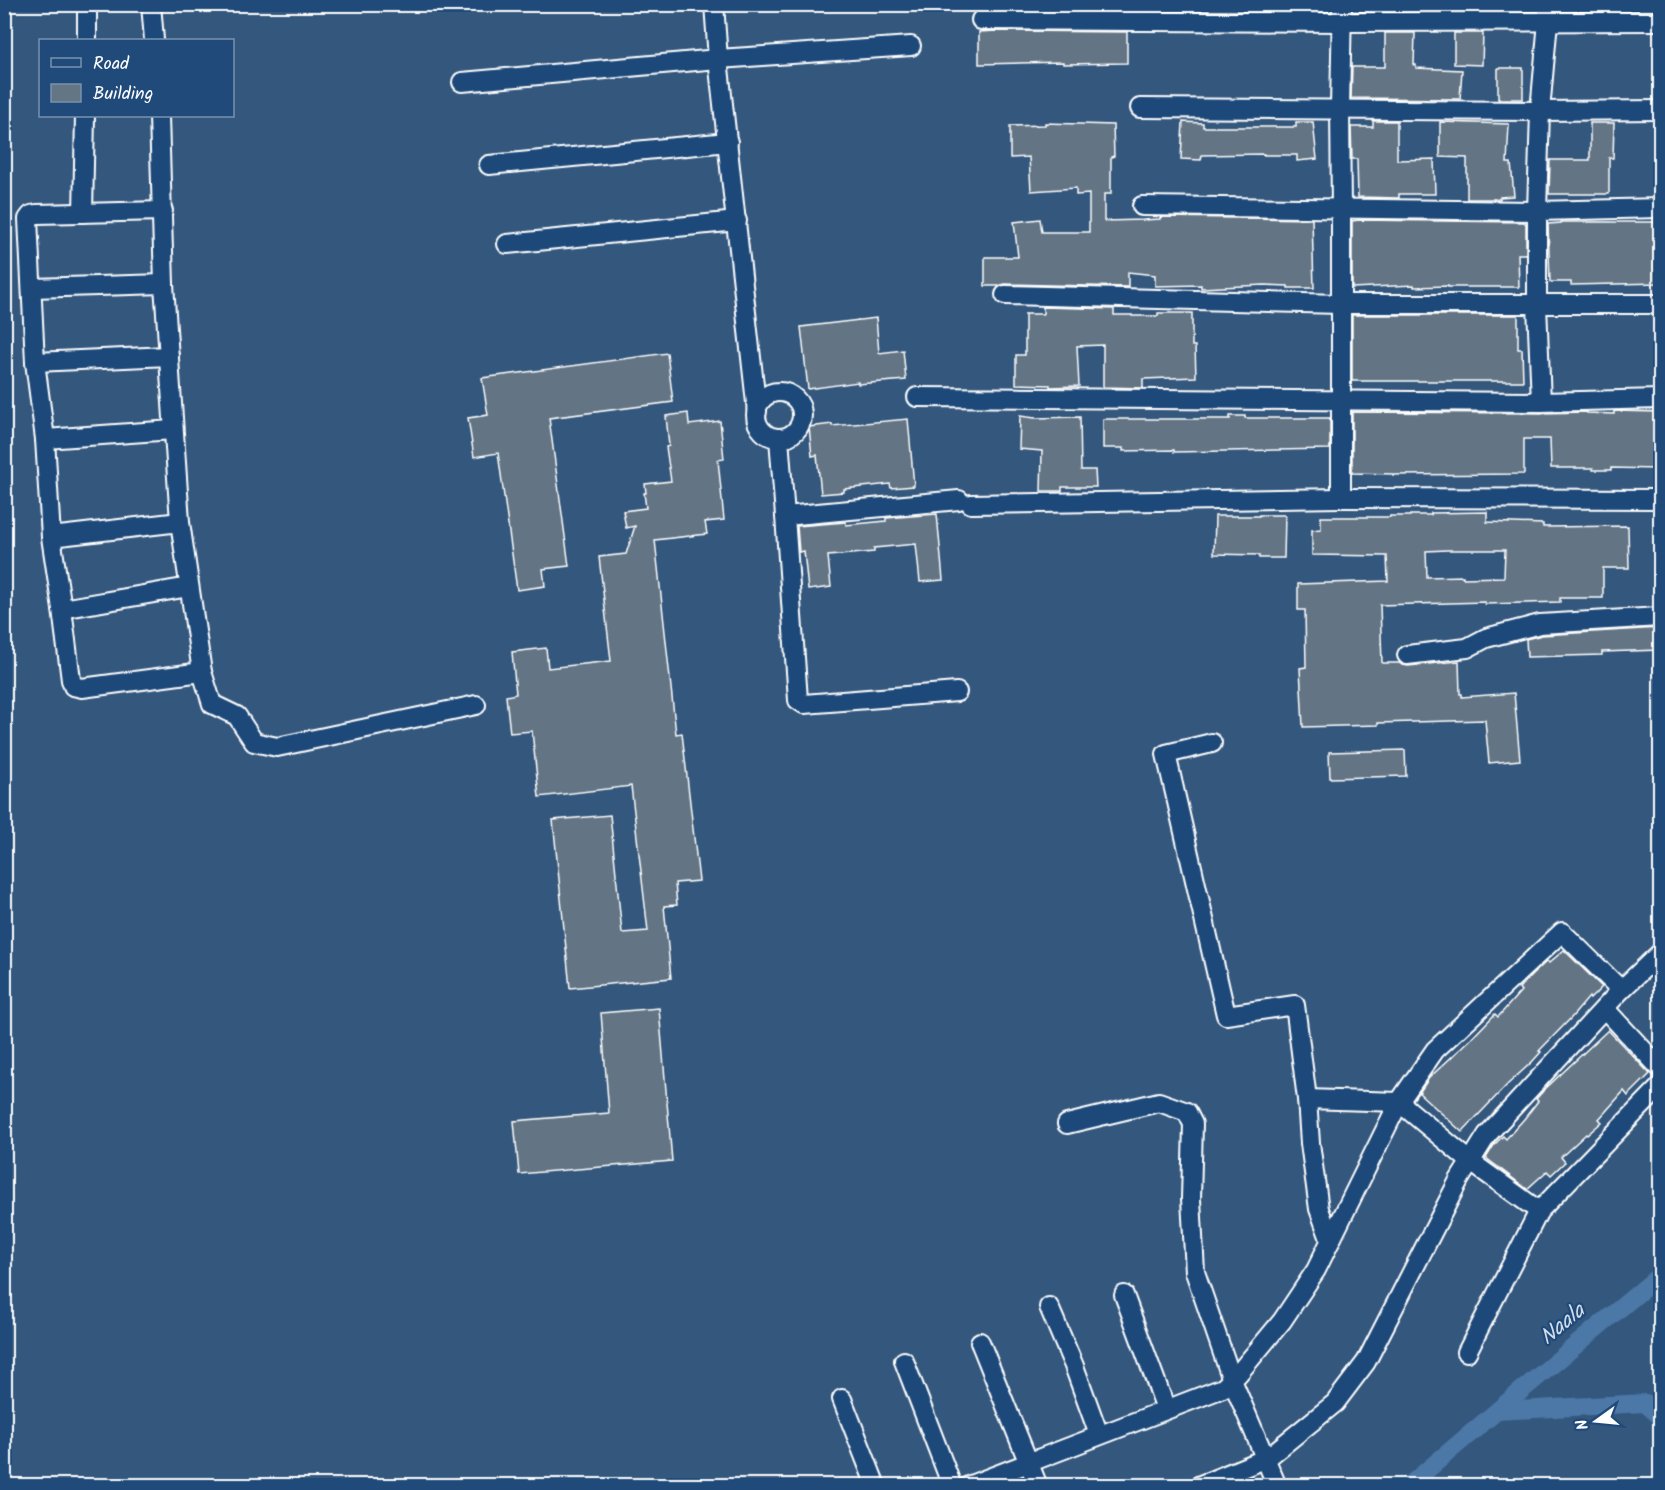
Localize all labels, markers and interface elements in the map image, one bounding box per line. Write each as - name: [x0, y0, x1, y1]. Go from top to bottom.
- legend: [39, 39, 234, 117]
- text: Road: [93, 50, 130, 79]
- text: Building: [93, 80, 153, 109]
- water label: Naala: [1532, 1294, 1595, 1355]
- north arrow: [1566, 1391, 1626, 1451]
- text: N: [1570, 1416, 1596, 1433]

